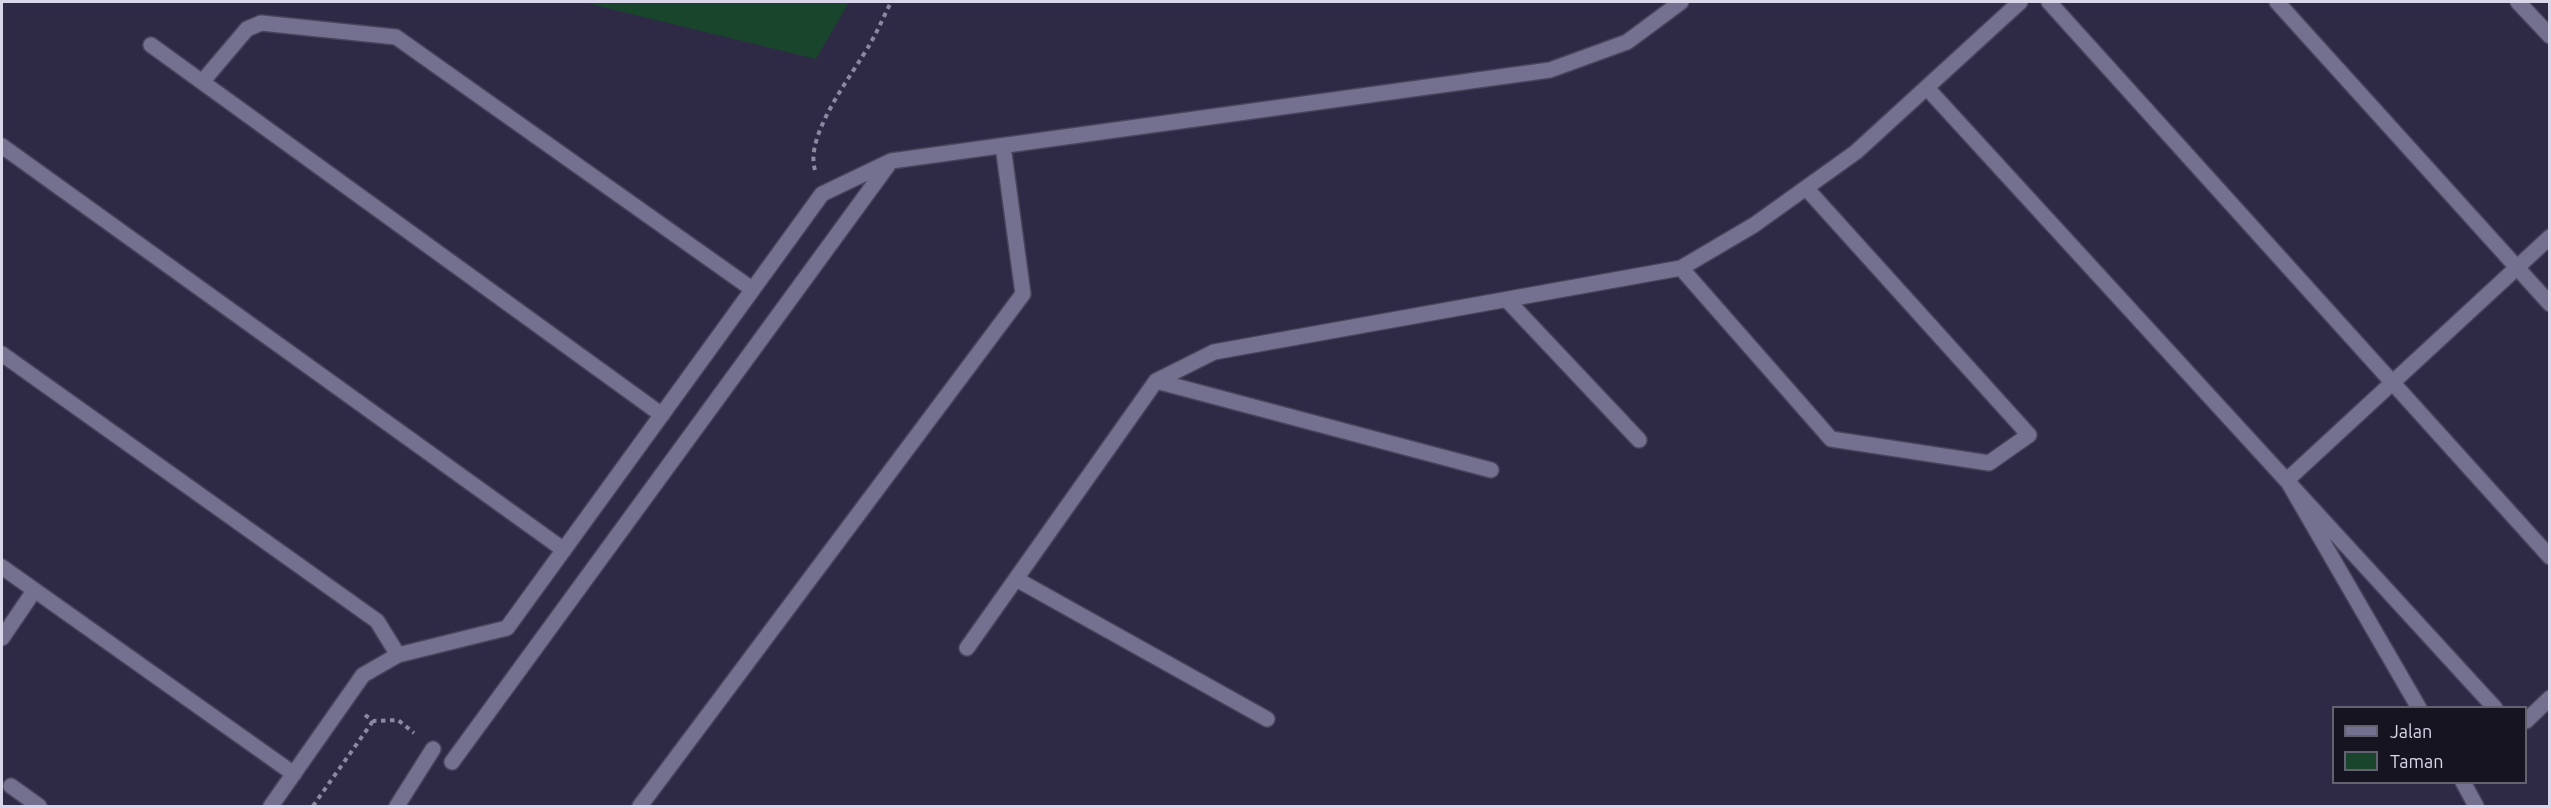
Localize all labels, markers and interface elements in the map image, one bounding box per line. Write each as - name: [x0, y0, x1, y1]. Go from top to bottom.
- legend: [2332, 706, 2527, 784]
- text: Jalan: [2390, 721, 2432, 741]
- text: Taman: [2390, 751, 2444, 771]

